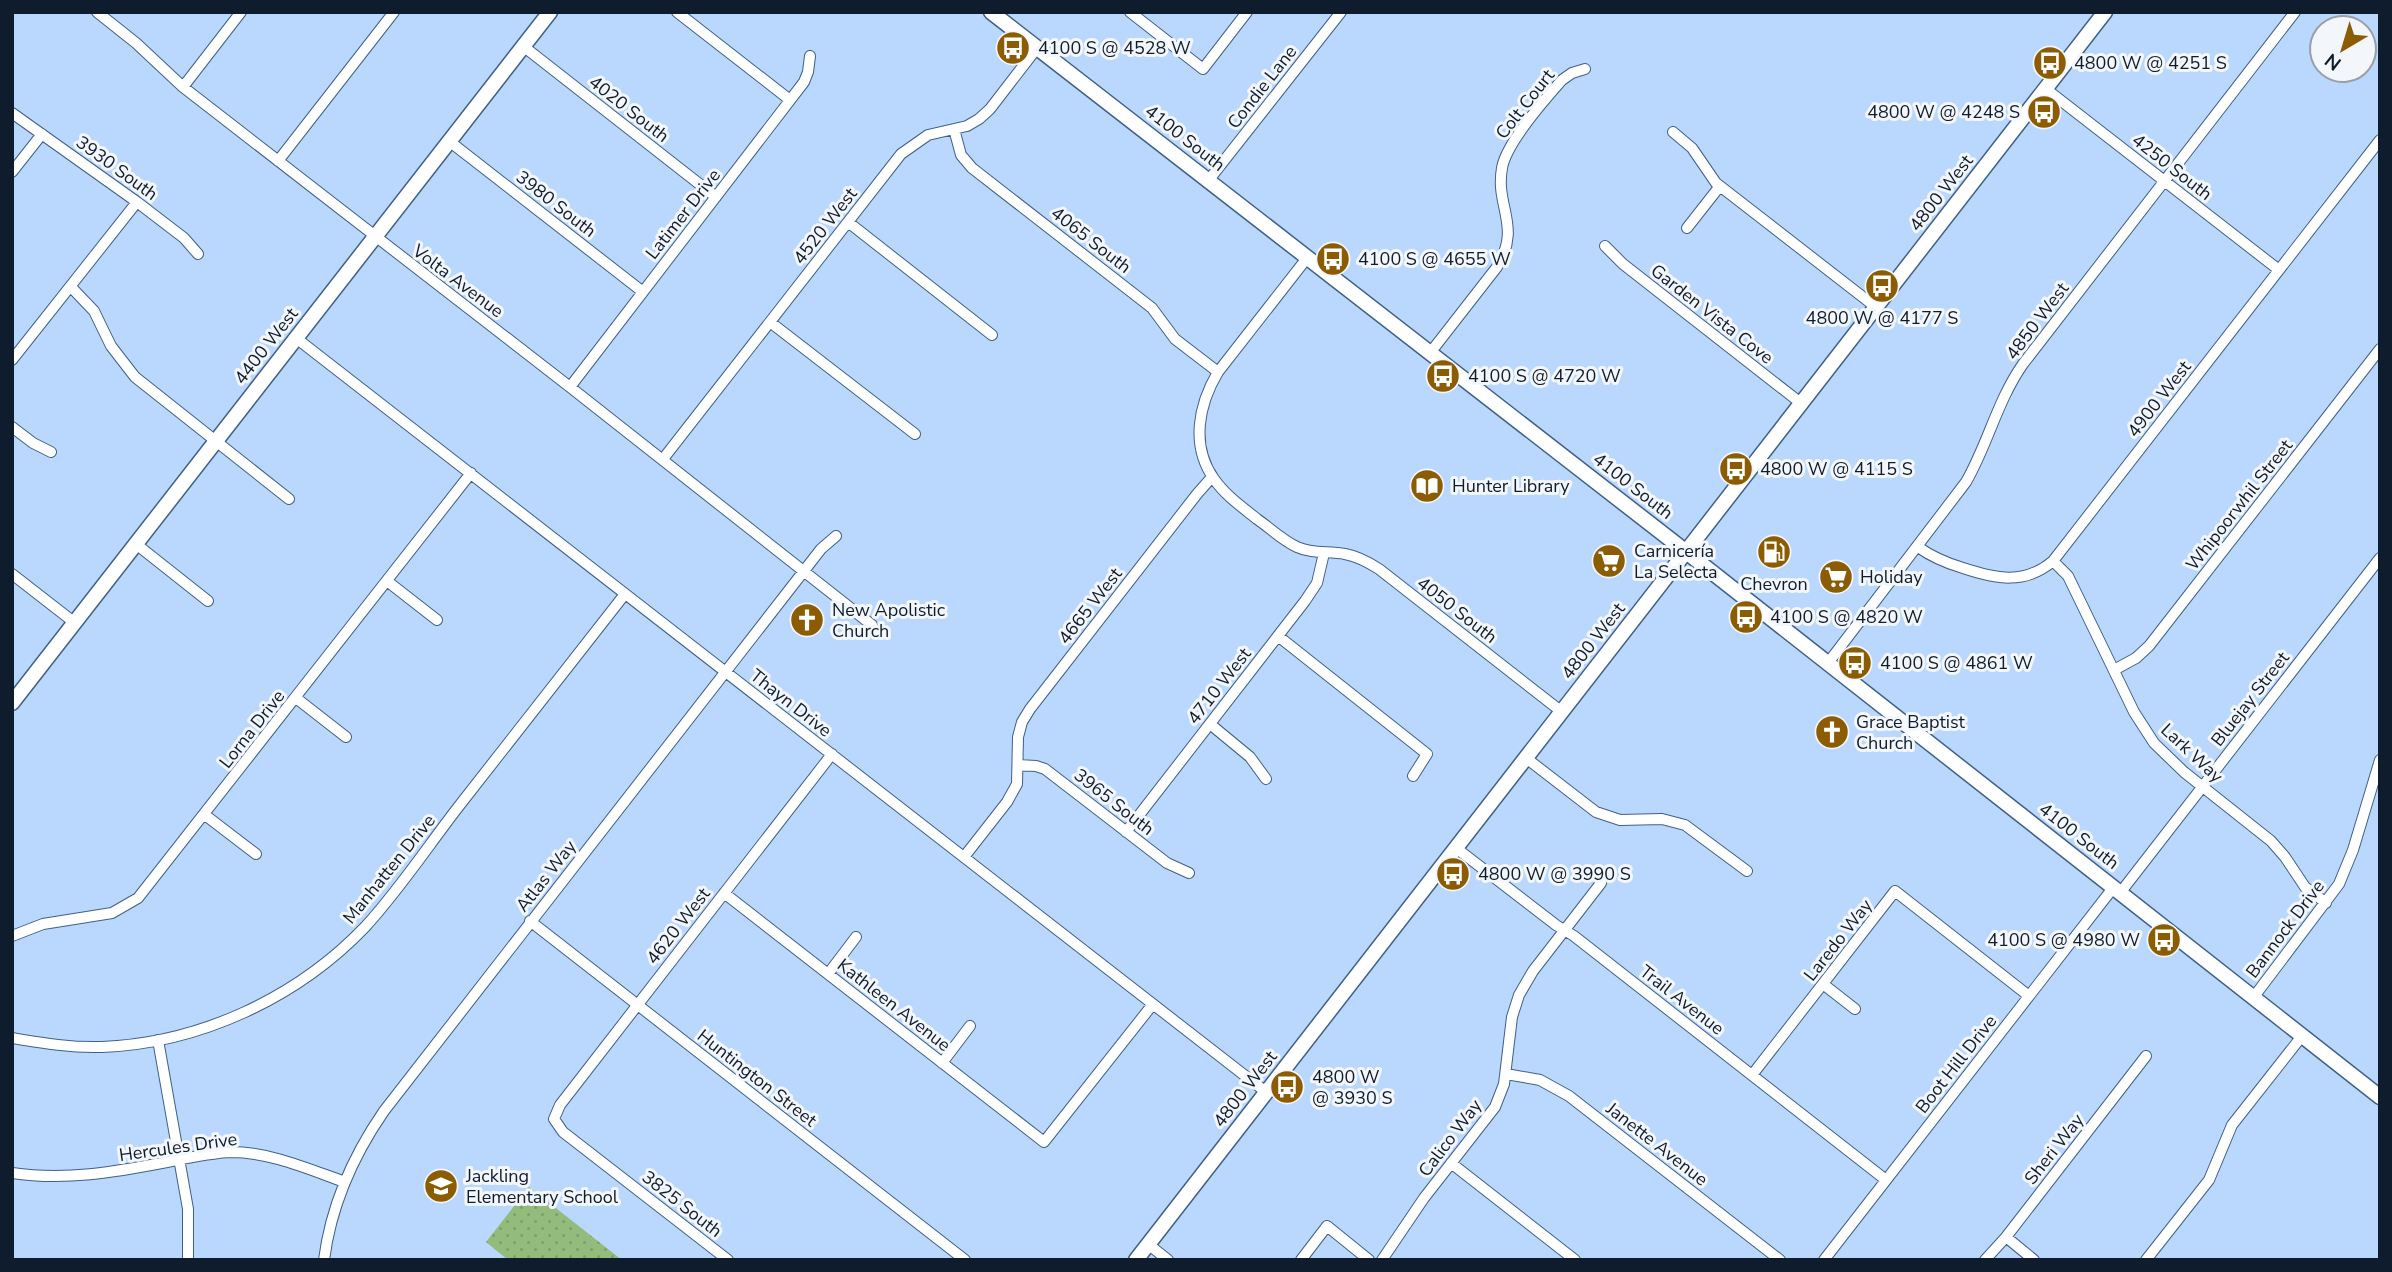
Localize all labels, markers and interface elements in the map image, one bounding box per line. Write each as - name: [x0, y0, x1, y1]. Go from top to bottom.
- north arrow: [2308, 14, 2378, 84]
- bus stop icon: 4100 S @ 4528 W: [994, 29, 1032, 67]
- place label: 4100 S @ 4528 W: [1038, 36, 1191, 60]
- street label: Condie Lane: [1222, 40, 1302, 134]
- bus stop icon: 4800 W @ 4251 S: [2031, 44, 2069, 82]
- text: N: [2320, 47, 2347, 76]
- place label: 4800 W @ 4251 S: [2074, 51, 2227, 75]
- street label: Colt Court: [1490, 64, 1560, 144]
- street label: 4020 South: [584, 70, 674, 148]
- bus stop icon: 4800 W @ 4248 S: [2025, 93, 2063, 131]
- street label: 4100 South: [1140, 99, 1230, 177]
- place label: 4800 W @ 4248 S: [1867, 100, 2020, 124]
- street label: 4250 South: [2127, 128, 2217, 206]
- street label: 3930 South: [71, 130, 163, 206]
- street label: 4800 West: [1904, 149, 1979, 236]
- street label: Latimer Drive: [640, 164, 726, 264]
- street label: 3980 South: [511, 165, 601, 243]
- street label: 4520 West: [788, 182, 863, 269]
- street label: 4065 South: [1046, 201, 1136, 279]
- street label: Volta Avenue: [407, 238, 508, 323]
- bus stop icon: 4100 S @ 4655 W: [1314, 240, 1352, 278]
- place label: 4100 S @ 4655 W: [1358, 247, 1511, 271]
- street label: Garden Vista Cove: [1646, 259, 1778, 369]
- bus stop icon: 4800 W @ 4177 S: [1863, 267, 1901, 305]
- street label: 4850 West: [2000, 277, 2074, 365]
- street label: 4400 West: [229, 302, 304, 389]
- place label: 4800 W @ 4177 S: [1806, 306, 1958, 330]
- street label: 4900 West: [2122, 355, 2197, 442]
- bus stop icon: 4100 S @ 4720 W: [1424, 357, 1462, 395]
- place label: 4100 S @ 4720 W: [1468, 364, 1621, 388]
- street label: Whipoorwhil Street: [2180, 434, 2298, 576]
- street label: 4100 South: [1588, 447, 1678, 525]
- bus stop icon: 4800 W @ 4115 S: [1717, 450, 1755, 488]
- place label: 4800 W @ 4115 S: [1760, 457, 1913, 481]
- library icon: Hunter Library: [1408, 467, 1446, 505]
- place label: Hunter Library: [1452, 474, 1570, 498]
- fuel station icon: Chevron: [1755, 533, 1793, 571]
- place label: Carnicería La Selecta: [1634, 539, 1718, 584]
- supermarket icon: Carnicería La Selecta: [1590, 542, 1628, 580]
- supermarket icon: Holiday: [1817, 558, 1855, 596]
- street label: 4665 West: [1053, 562, 1128, 649]
- place label: Holiday: [1860, 565, 1923, 589]
- street label: 4050 South: [1412, 571, 1502, 649]
- place label: Chevron: [1740, 572, 1808, 596]
- street label: 4800 West: [1556, 597, 1631, 684]
- place label: New Apolistic Church: [832, 598, 945, 643]
- bus stop icon: 4100 S @ 4820 W: [1727, 598, 1765, 636]
- church icon: New Apolistic Church: [788, 601, 826, 639]
- place label: 4100 S @ 4820 W: [1770, 605, 1923, 629]
- street label: 4710 West: [1182, 642, 1257, 729]
- bus stop icon: 4100 S @ 4861 W: [1836, 644, 1874, 682]
- street label: Bluejay Street: [2205, 646, 2295, 751]
- place label: 4100 S @ 4861 W: [1880, 651, 2033, 675]
- street label: Thayn Drive: [745, 664, 837, 742]
- street label: Lorna Drive: [214, 685, 290, 773]
- place label: Grace Baptist Church: [1856, 710, 1965, 755]
- church icon: Grace Baptist Church: [1813, 713, 1851, 751]
- street label: Lark Way: [2156, 718, 2229, 788]
- street label: 3965 South: [1069, 763, 1159, 841]
- street label: 4100 South: [2034, 797, 2124, 875]
- street label: Manhatten Drive: [337, 809, 441, 929]
- street label: Atlas Way: [510, 835, 582, 917]
- bus stop icon: 4800 W @ 3990 S: [1434, 855, 1472, 893]
- place label: 4800 W @ 3990 S: [1478, 862, 1631, 886]
- street label: Bannock Drive: [2240, 875, 2330, 983]
- street label: 4620 West: [641, 882, 716, 969]
- street label: Laredo Way: [1798, 893, 1878, 986]
- bus stop icon: 4100 S @ 4980 W: [2145, 921, 2183, 959]
- place label: 4100 S @ 4980 W: [1987, 928, 2140, 952]
- street label: Kathleen Avenue: [832, 953, 956, 1057]
- street label: Trail Avenue: [1635, 960, 1729, 1040]
- street label: Boot Hill Drive: [1910, 1010, 2002, 1118]
- street label: Huntington Street: [692, 1024, 822, 1133]
- street label: 4800 West: [1208, 1045, 1283, 1132]
- place label: 4800 W @ 3930 S: [1312, 1065, 1393, 1110]
- bus stop icon: 4800 W @ 3930 S: [1268, 1068, 1306, 1106]
- street label: Calico Way: [1413, 1094, 1487, 1182]
- street label: Janette Avenue: [1600, 1096, 1713, 1191]
- street label: Sheri Way: [2019, 1108, 2090, 1189]
- street label: Hercules Drive: [117, 1127, 239, 1167]
- place label: Jackling Elementary School: [465, 1164, 619, 1209]
- street label: 3825 South: [637, 1165, 727, 1243]
- school or university icon: Jackling Elementary School: [422, 1167, 460, 1205]

